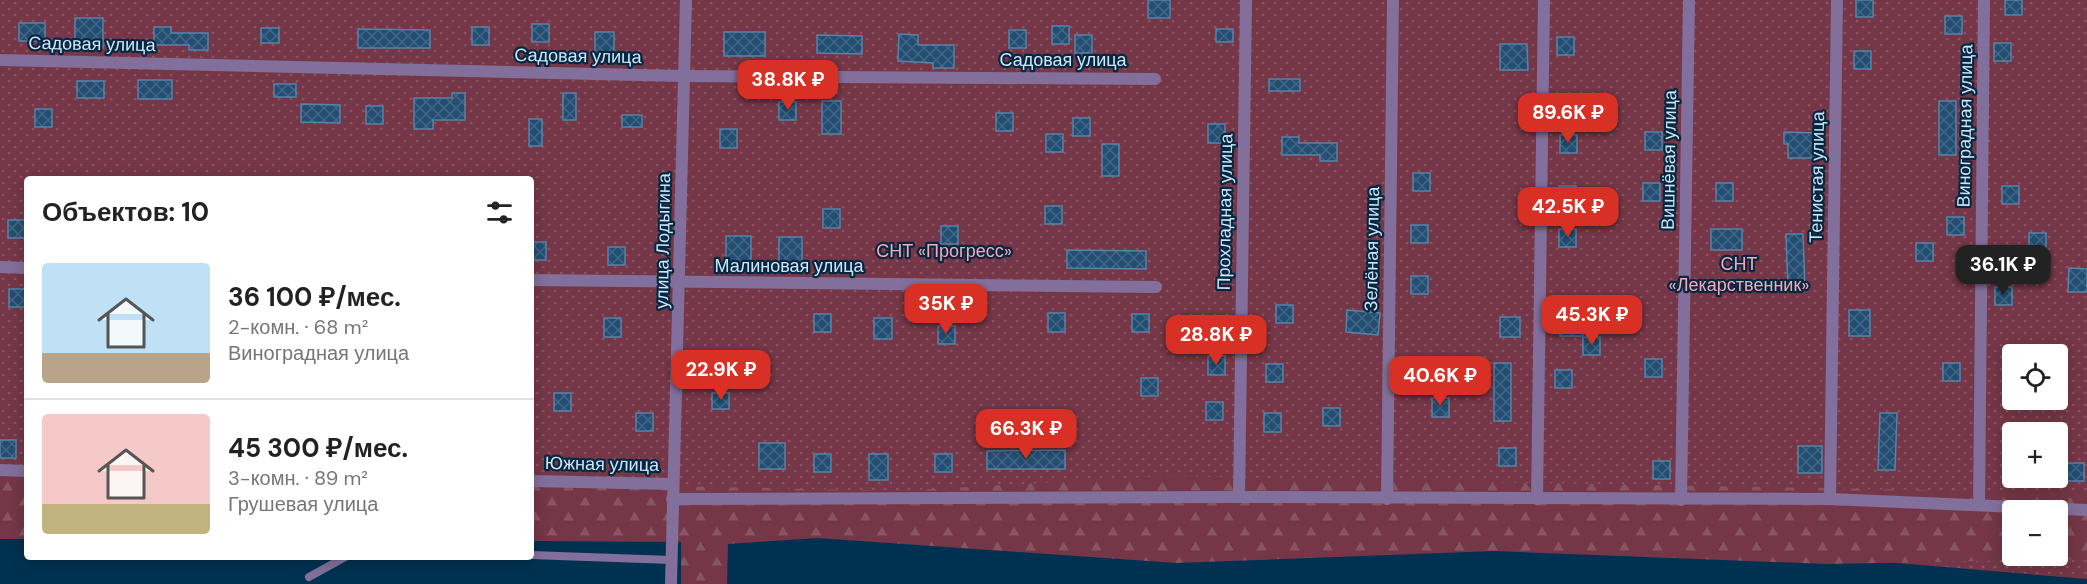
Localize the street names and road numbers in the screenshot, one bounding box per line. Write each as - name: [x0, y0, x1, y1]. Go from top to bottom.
- street label: Садовая улица: [28, 31, 157, 57]
- street label: Садовая улица: [514, 43, 643, 69]
- street label: Виноградная улица: [1952, 43, 1978, 208]
- street label: Садовая улица: [999, 48, 1128, 72]
- street label: Вишнёвая улица: [1656, 89, 1682, 230]
- street label: Тенистая улица: [1804, 110, 1830, 243]
- street label: Прохладная улица: [1212, 132, 1238, 291]
- street label: улица Лодыгина: [650, 172, 676, 309]
- street label: Зелёная улица: [1359, 185, 1385, 312]
- street label: Малиновая улица: [714, 254, 865, 278]
- street label: Южная улица: [545, 451, 660, 477]

